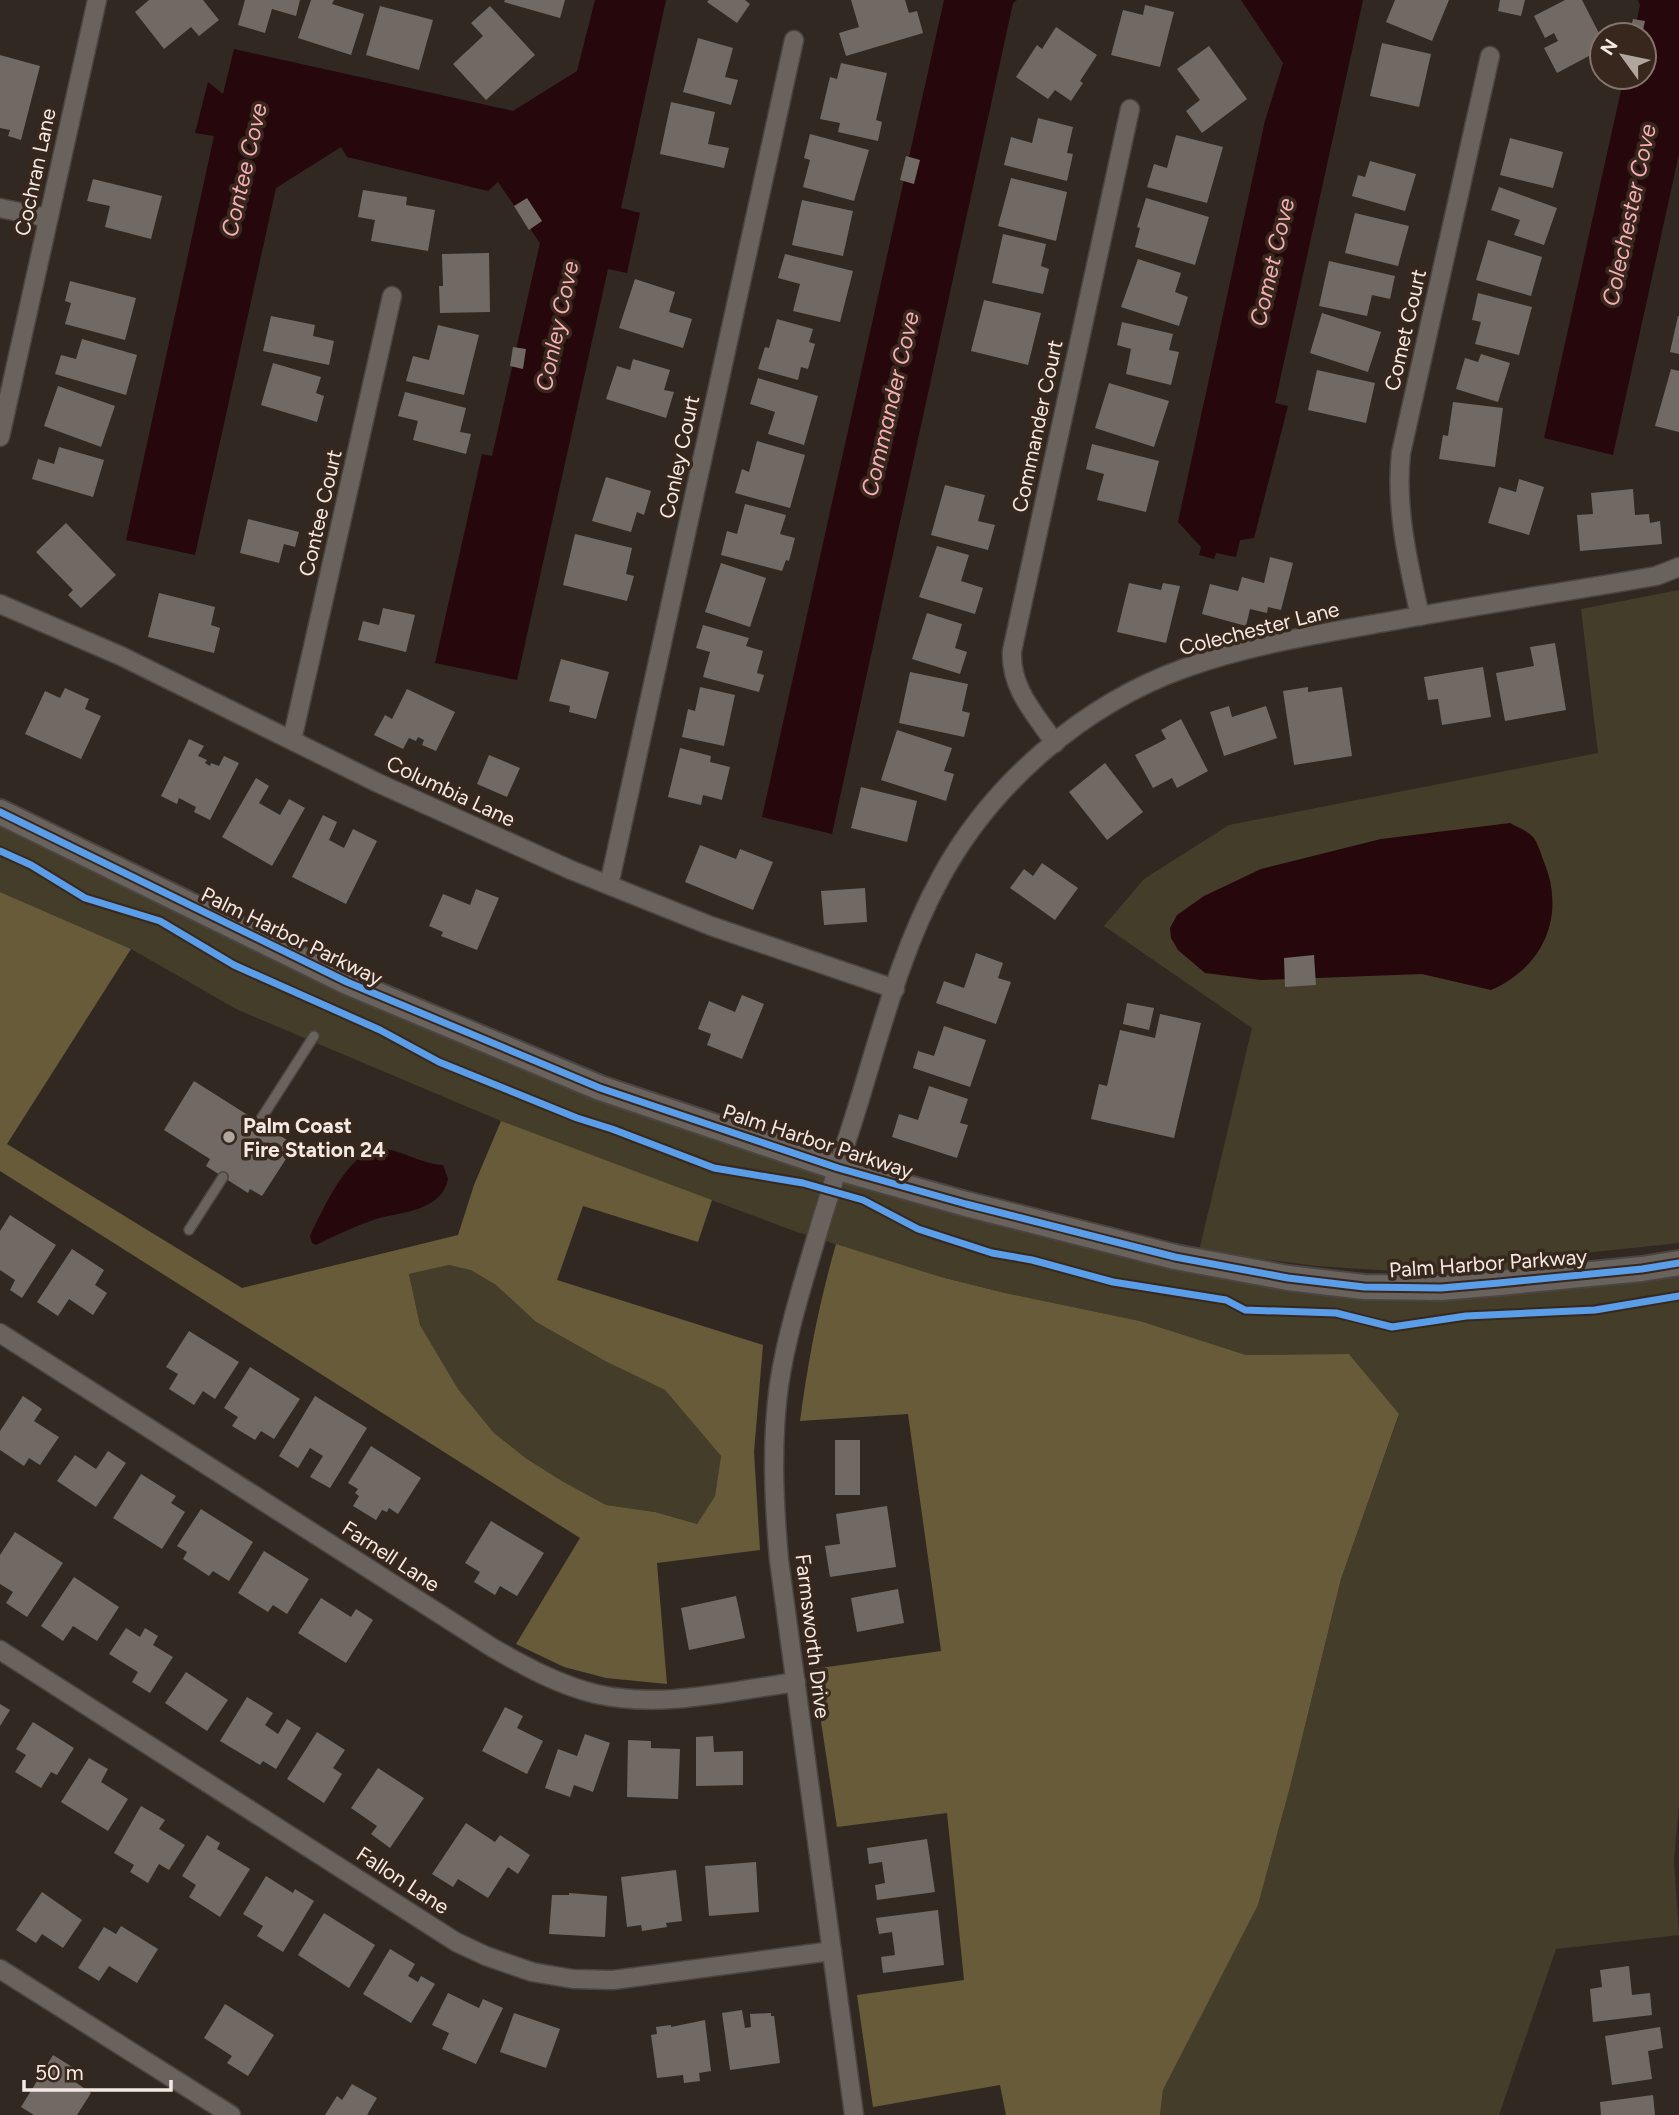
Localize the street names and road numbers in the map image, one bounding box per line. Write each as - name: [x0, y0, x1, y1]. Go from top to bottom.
- street label: Cochran Lane: [9, 106, 61, 238]
- street label: Comet Court: [1379, 267, 1431, 393]
- street label: Commander Court: [1007, 337, 1067, 514]
- street label: Conley Court: [654, 393, 704, 521]
- street label: Contee Court: [293, 447, 347, 579]
- street label: Colechester Lane: [1176, 596, 1342, 660]
- street label: Columbia Lane: [383, 750, 519, 832]
- street label: Palm Harbor Parkway: [197, 881, 387, 991]
- street label: Palm Harbor Parkway: [720, 1098, 916, 1184]
- street label: Palm Harbor Parkway: [1388, 1244, 1588, 1282]
- street label: Farnell Lane: [337, 1515, 445, 1597]
- street label: Farmsworth Drive: [790, 1552, 836, 1720]
- street label: Fallon Lane: [352, 1841, 454, 1919]

